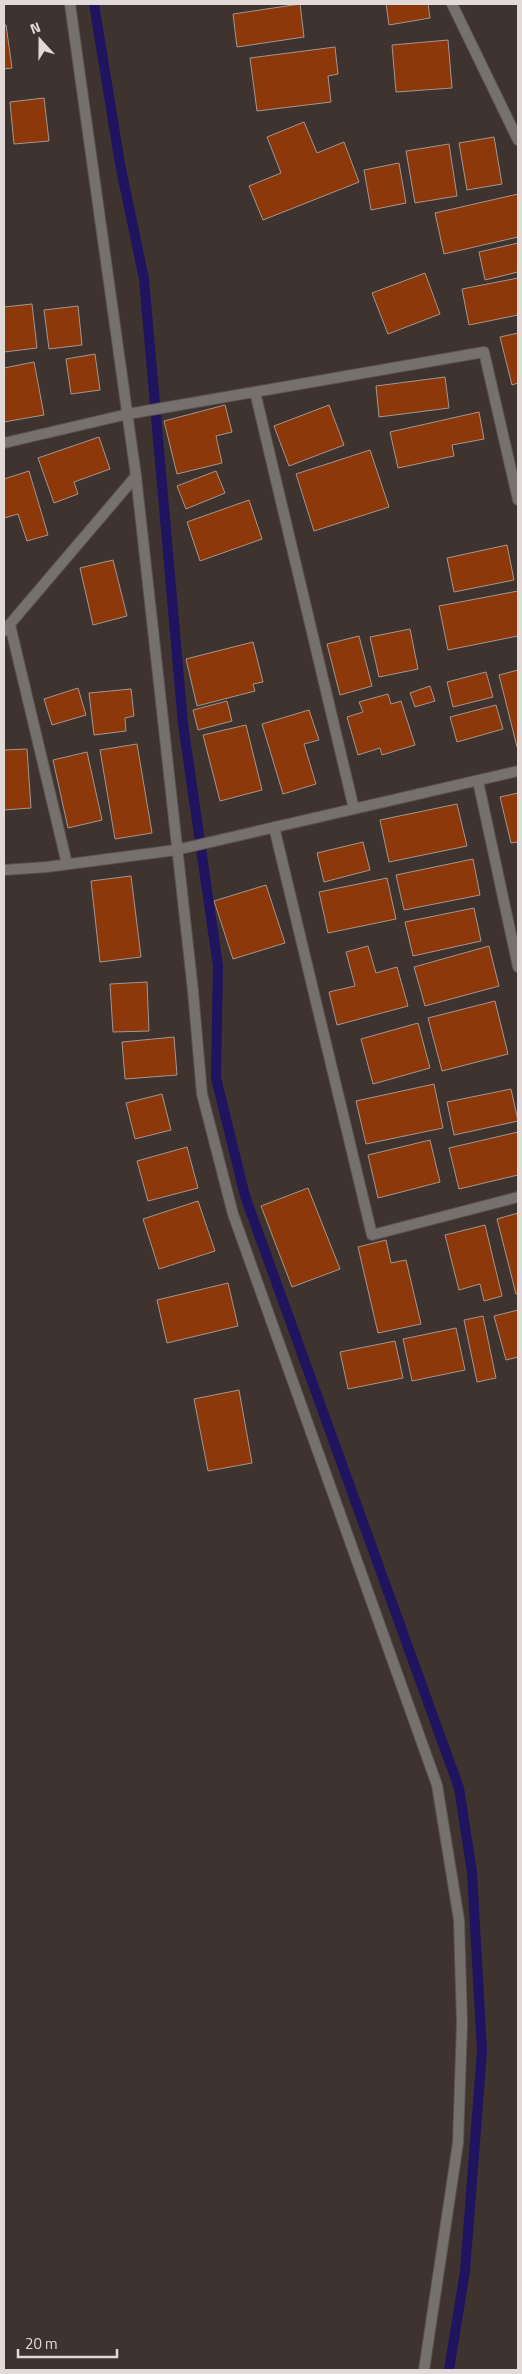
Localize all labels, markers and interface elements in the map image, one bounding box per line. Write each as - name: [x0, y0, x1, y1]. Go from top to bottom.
- north arrow: [15, 15, 65, 65]
- text: N: [27, 16, 43, 39]
- scale bar: [18, 2326, 116, 2358]
- text: 20 m: [25, 2332, 58, 2355]

